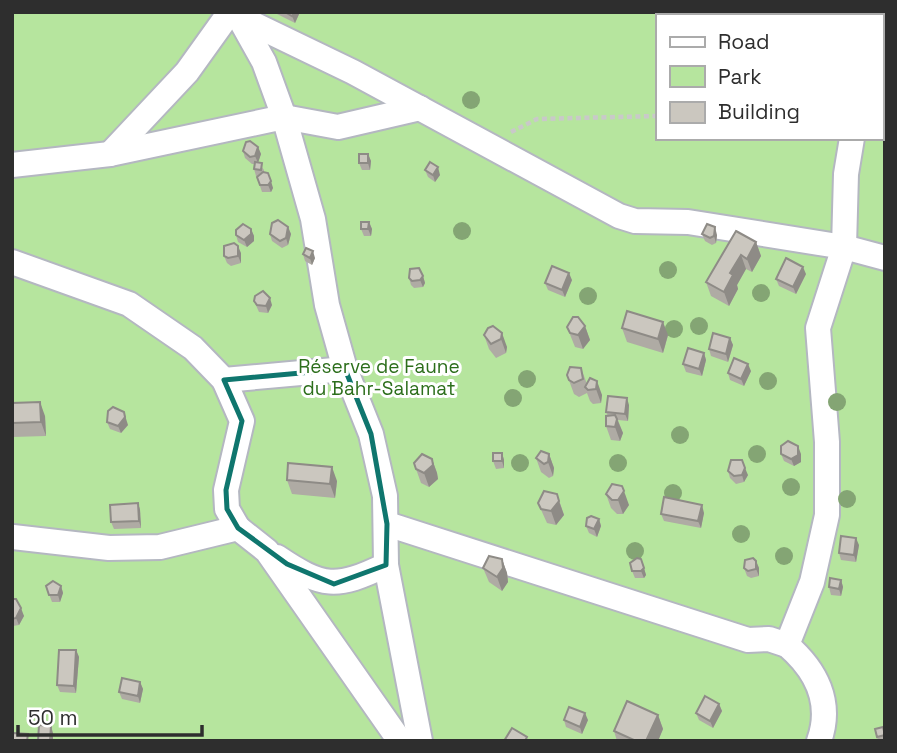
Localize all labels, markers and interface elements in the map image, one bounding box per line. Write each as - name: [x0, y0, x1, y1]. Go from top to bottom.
- legend: [656, 14, 883, 140]
- text: Road: [718, 28, 770, 55]
- text: Park: [718, 63, 762, 90]
- text: Building: [718, 98, 800, 125]
- park label: Réserve de Faune du Bahr-Salamat: [298, 354, 460, 401]
- scale bar: [18, 694, 201, 738]
- text: 50 m: [28, 704, 78, 731]

